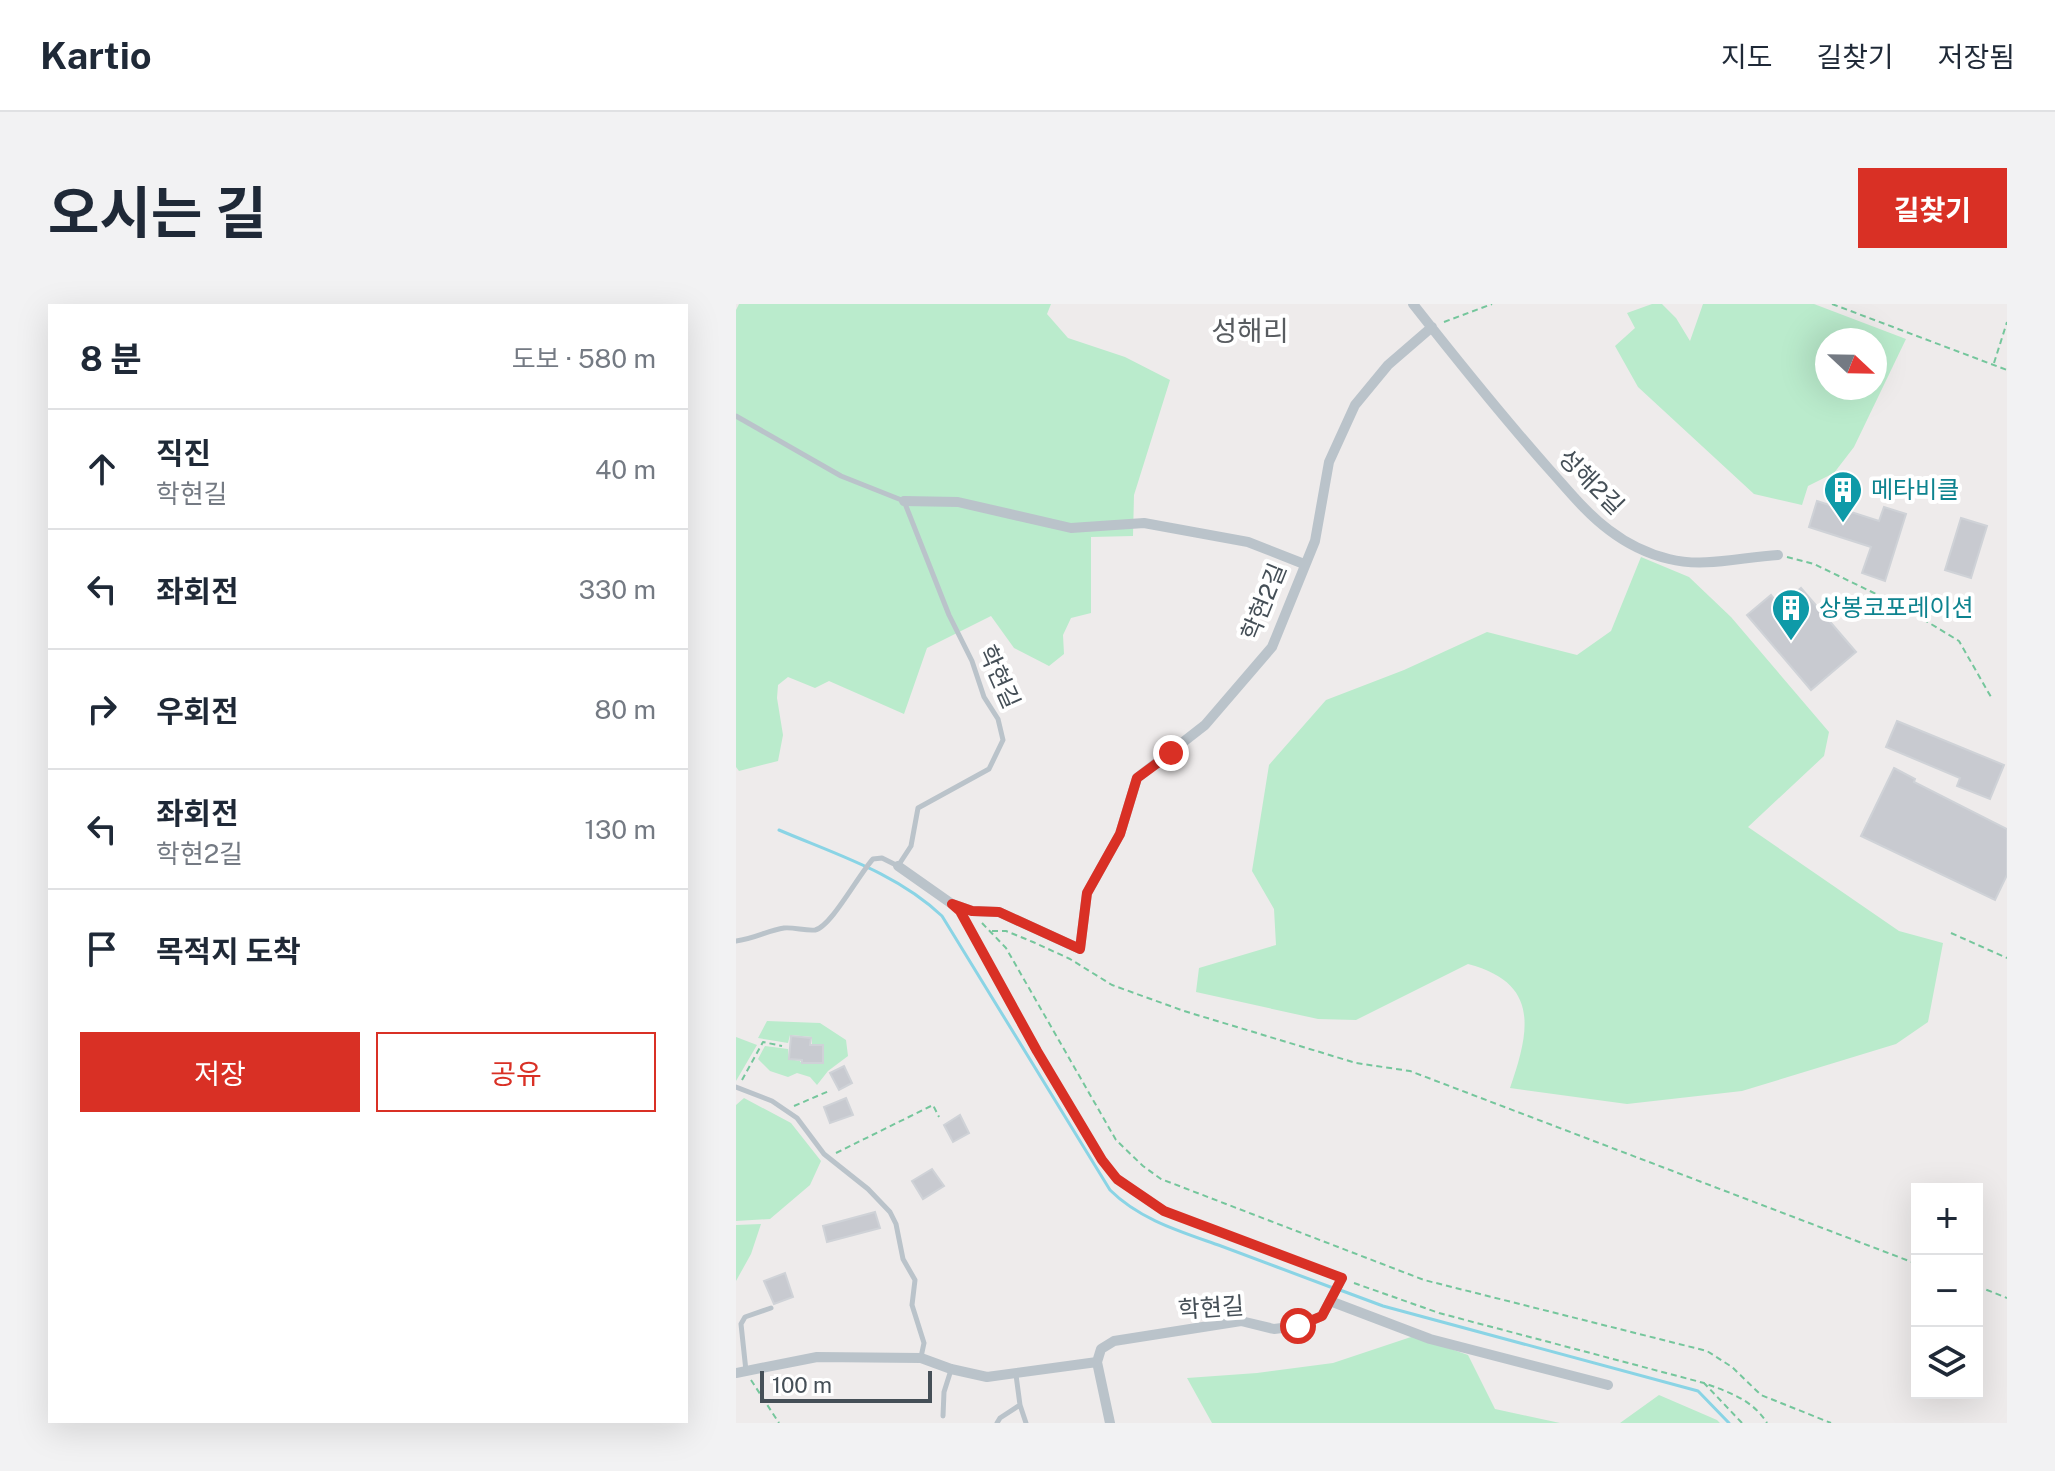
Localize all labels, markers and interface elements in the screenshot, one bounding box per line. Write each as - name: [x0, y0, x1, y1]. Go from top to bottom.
- text: Kartio: [40, 33, 152, 78]
- text: 지도: [1721, 40, 1772, 73]
- text: 길찾기: [1816, 40, 1894, 73]
- text: 저장됨: [1938, 40, 2015, 73]
- button: 길찾기: [1858, 168, 2007, 248]
- text: 오시는 길: [48, 180, 267, 246]
- district label: 성해리: [1211, 314, 1289, 347]
- north arrow: [1815, 328, 1887, 400]
- text: 8 분: [80, 339, 142, 379]
- text: 도보 · 580 m: [512, 343, 656, 374]
- text: 직진: [156, 435, 211, 471]
- street label: 성해2길: [1553, 443, 1630, 520]
- icon: ahead: [80, 447, 124, 491]
- text: 40 m: [595, 454, 656, 485]
- building icon: 메타비클: [1822, 469, 1864, 524]
- place label: 메타비클: [1871, 475, 1959, 503]
- text: 학현길: [156, 478, 228, 509]
- street label: 학현2길: [1235, 559, 1291, 644]
- icon: left: [80, 567, 124, 611]
- text: 좌회전: [156, 573, 239, 609]
- text: 330 m: [579, 574, 656, 605]
- building icon: 상봉코포레이션: [1770, 587, 1812, 642]
- place label: 상봉코포레이션: [1819, 593, 1974, 621]
- street label: 학현길: [974, 641, 1026, 713]
- icon: right: [80, 687, 124, 731]
- text: 우회전: [156, 693, 239, 729]
- text: 80 m: [595, 694, 656, 725]
- route end: [1153, 735, 1189, 771]
- text: 좌회전: [156, 795, 239, 831]
- icon: left: [80, 807, 124, 851]
- text: 130 m: [584, 814, 656, 845]
- text: 학현2길: [156, 838, 243, 869]
- icon: arrive: [80, 927, 124, 971]
- text: 목적지 도착: [156, 933, 301, 969]
- button: 저장: [80, 1032, 360, 1112]
- button: 공유: [376, 1032, 656, 1112]
- map controls: [1911, 1183, 1983, 1399]
- button: +: [1911, 1183, 1983, 1255]
- button: −: [1911, 1255, 1983, 1327]
- street label: 학현길: [1177, 1291, 1245, 1323]
- route start: [1280, 1308, 1316, 1344]
- button: layers: [1911, 1327, 1983, 1399]
- scale bar: [760, 1367, 932, 1403]
- text: 100 m: [772, 1372, 832, 1398]

